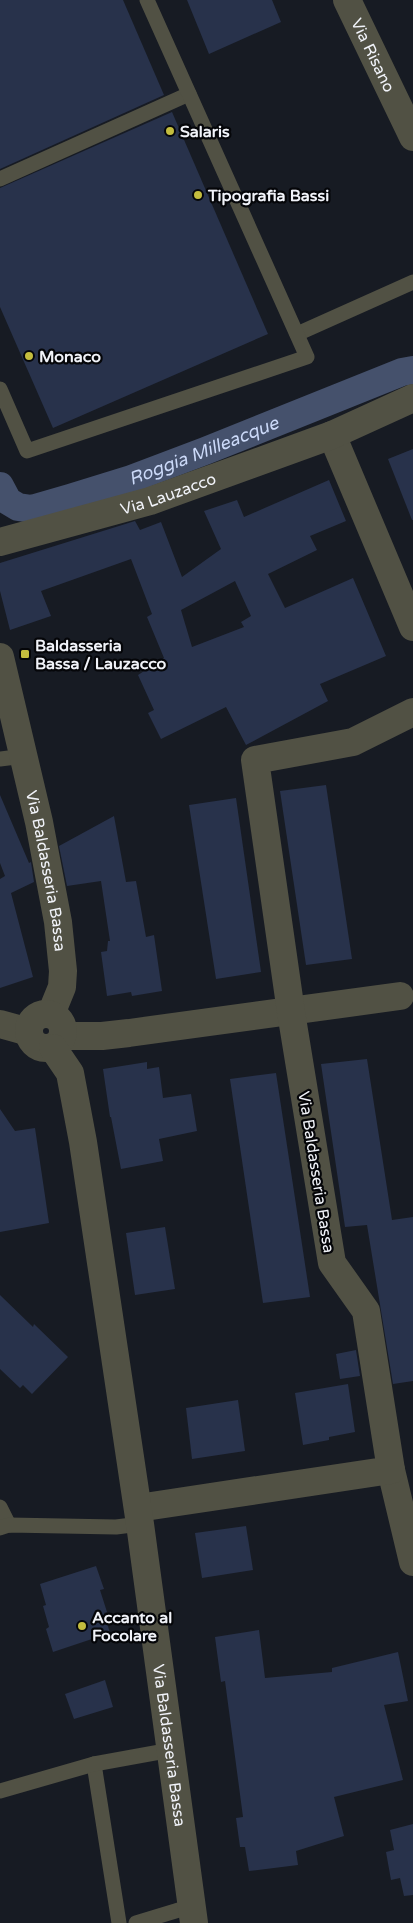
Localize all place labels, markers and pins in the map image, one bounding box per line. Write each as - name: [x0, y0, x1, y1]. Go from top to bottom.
- place label: Salaris: [180, 122, 230, 142]
- marker: Salaris: [164, 125, 176, 137]
- place label: Tipografia Bassi: [207, 186, 329, 206]
- marker: Tipografia Bassi: [192, 189, 204, 201]
- place label: Monaco: [39, 347, 101, 367]
- marker: Monaco: [23, 350, 35, 362]
- place label: Baldasseria Bassa / Lauzacco: [35, 636, 167, 674]
- marker: Baldasseria Bassa / Lauzacco: [19, 648, 31, 660]
- place label: Accanto al Focolare: [92, 1608, 172, 1646]
- marker: Accanto al Focolare: [76, 1620, 88, 1632]

